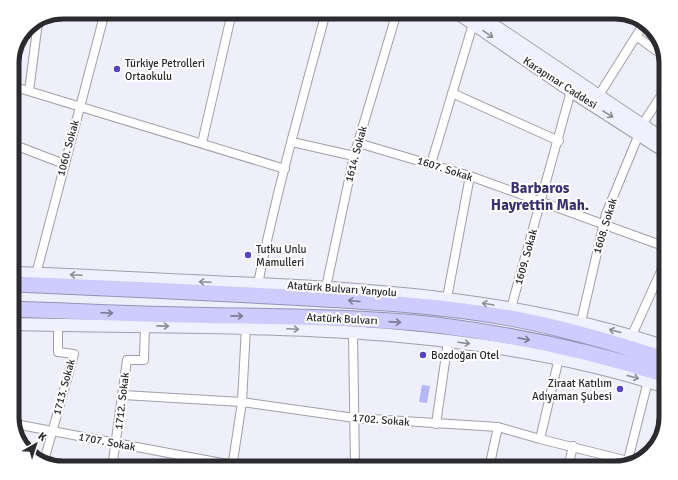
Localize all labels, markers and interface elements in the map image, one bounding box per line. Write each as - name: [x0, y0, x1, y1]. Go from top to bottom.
- one-way arrow: [482, 30, 493, 38]
- street label: Karapınar Caddesi: [521, 54, 599, 112]
- place label: Türkiye Petrolleri Ortaokulu: [125, 57, 205, 83]
- marker: Türkiye Petrolleri Ortaokulu: [112, 64, 122, 74]
- one-way arrow: [602, 110, 613, 118]
- street label: 1060. Sokak: [54, 118, 82, 177]
- street label: 1614. Sokak: [342, 124, 370, 183]
- street label: 1607. Sokak: [416, 154, 475, 184]
- district label: Barbaros Hayrettin Mah.: [491, 179, 589, 214]
- street label: 1608. Sokak: [590, 196, 620, 255]
- street label: 1609. Sokak: [512, 227, 540, 286]
- place label: Tutku Unlu Mamulleri: [256, 243, 307, 269]
- marker: Tutku Unlu Mamulleri: [243, 250, 253, 260]
- one-way arrow: [70, 272, 83, 279]
- one-way arrow: [199, 278, 212, 285]
- street label: Atatürk Bulvarı Yanyolu: [287, 279, 397, 299]
- one-way arrow: [348, 298, 361, 305]
- one-way arrow: [482, 300, 495, 308]
- one-way arrow: [100, 309, 113, 317]
- street label: Atatürk Bulvarı: [306, 311, 378, 327]
- one-way arrow: [230, 312, 243, 320]
- one-way arrow: [388, 319, 401, 326]
- one-way arrow: [156, 322, 169, 330]
- one-way arrow: [286, 325, 299, 333]
- one-way arrow: [609, 327, 622, 334]
- one-way arrow: [517, 335, 530, 343]
- one-way arrow: [457, 339, 470, 346]
- place label: Bozdoğan Otel: [431, 349, 499, 362]
- marker: Bozdoğan Otel: [418, 350, 428, 360]
- street label: 1713. Sokak: [50, 357, 78, 416]
- street label: 1712. Sokak: [112, 371, 132, 430]
- one-way arrow: [626, 374, 639, 381]
- place label: Ziraat Katılım Adıyaman Şubesi: [532, 377, 612, 403]
- marker: Ziraat Katılım Adıyaman Şubesi: [615, 384, 625, 394]
- street label: 1702. Sokak: [352, 411, 411, 429]
- north arrow: [16, 424, 56, 464]
- text: K: [35, 429, 49, 444]
- street label: 1707. Sokak: [78, 430, 137, 454]

